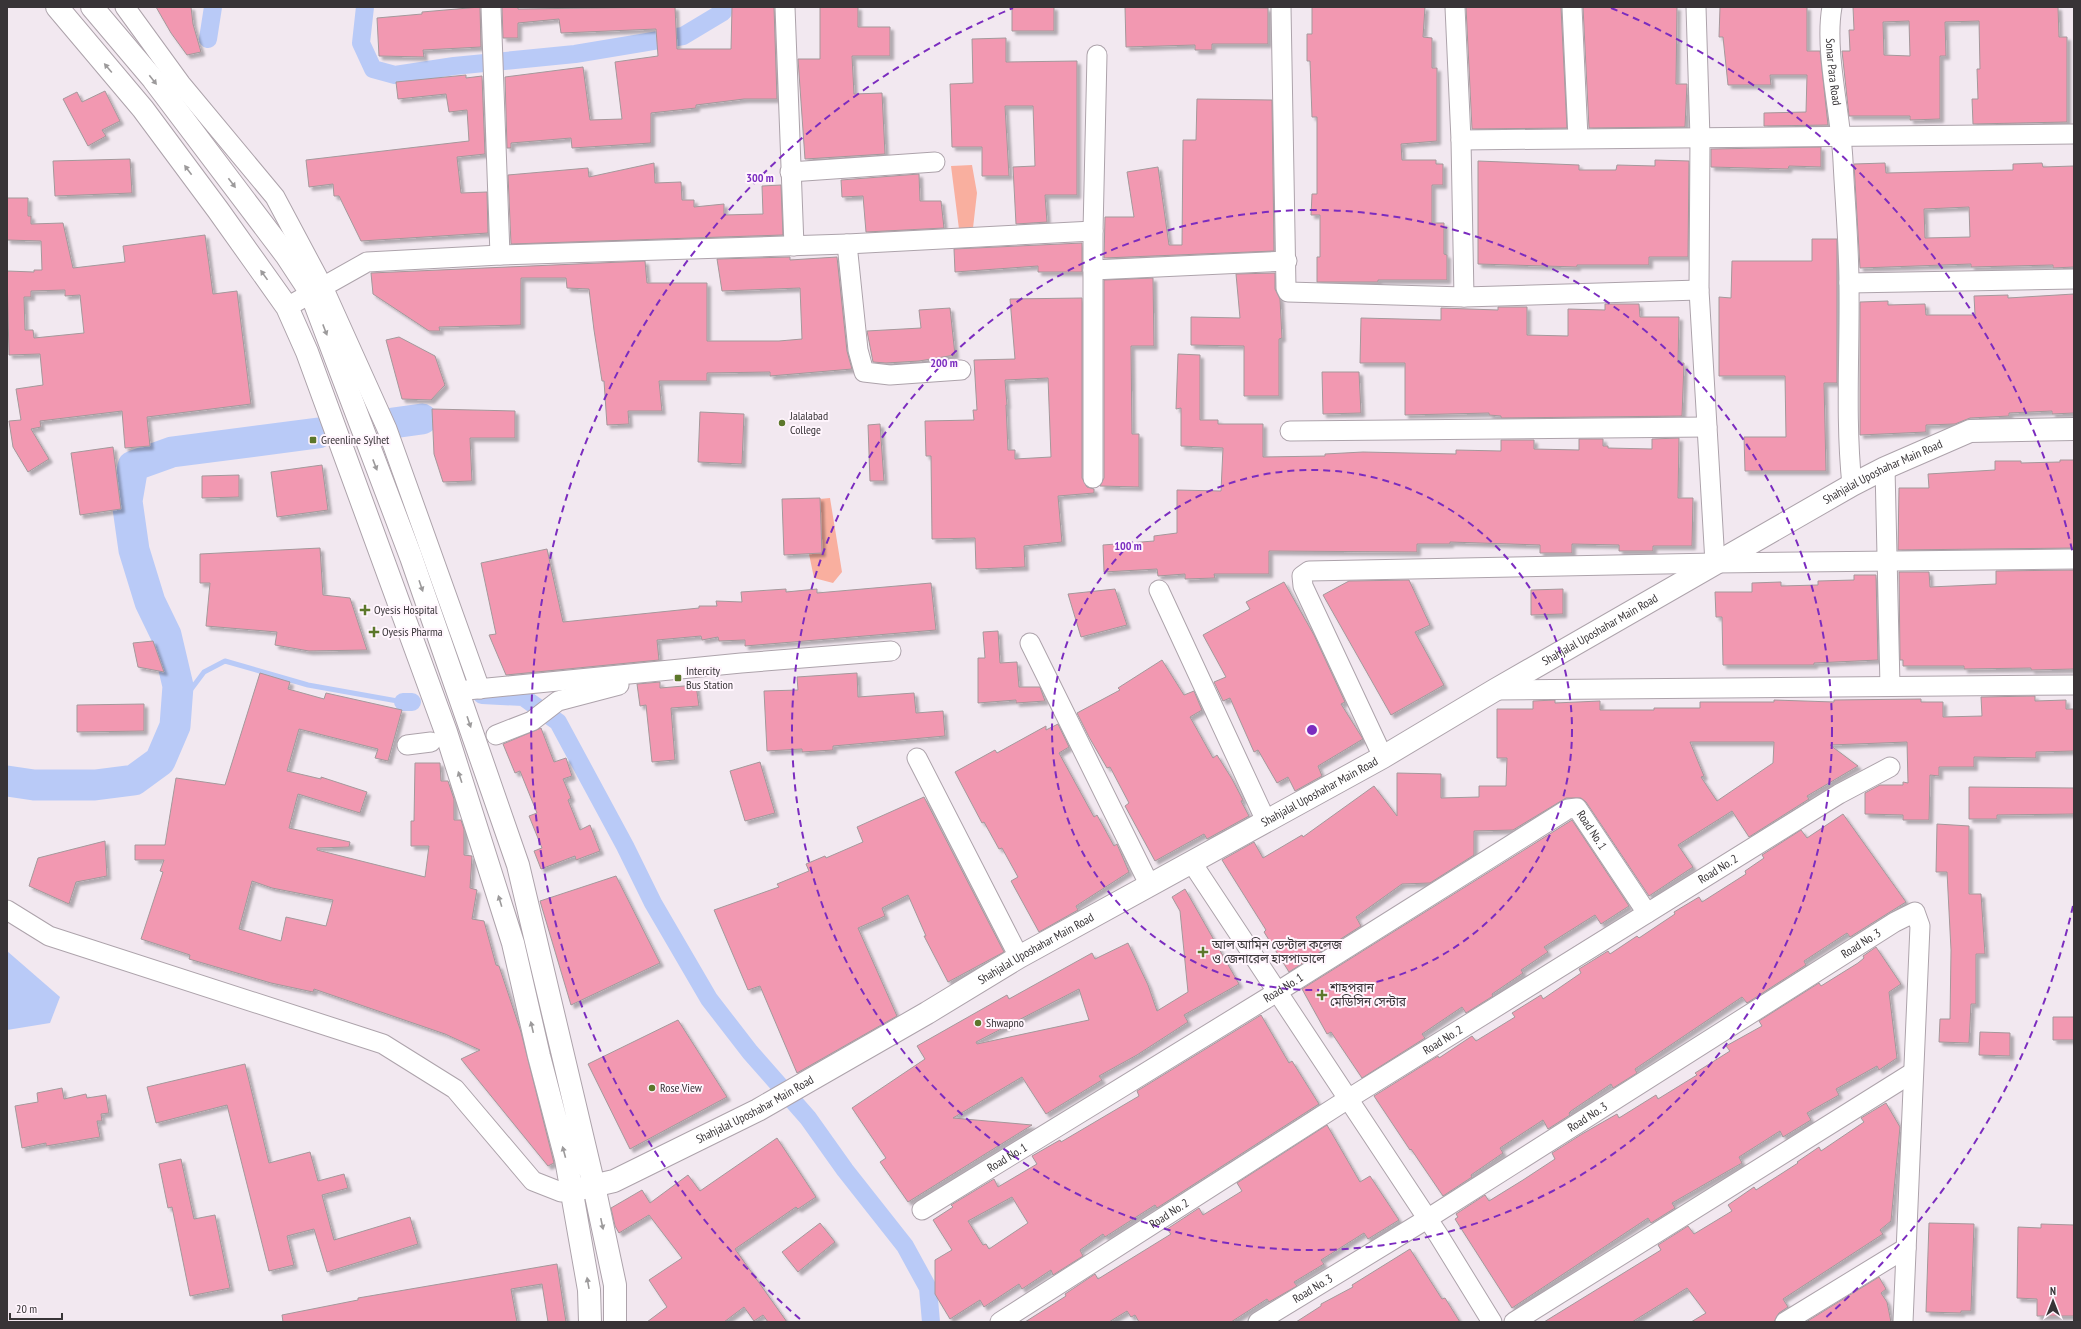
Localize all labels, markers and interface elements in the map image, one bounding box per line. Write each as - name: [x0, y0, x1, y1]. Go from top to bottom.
- street label: Sonar Para Road: [1823, 38, 1845, 106]
- one-way arrow: [103, 62, 112, 73]
- one-way arrow: [149, 75, 157, 86]
- one-way arrow: [184, 165, 192, 175]
- text: 300 m: [746, 170, 774, 185]
- one-way arrow: [228, 178, 236, 189]
- one-way arrow: [260, 270, 268, 281]
- one-way arrow: [322, 324, 328, 336]
- text: 200 m: [930, 355, 958, 370]
- place label: Jalalabad College: [789, 408, 828, 437]
- marker: Jalalabad College: [777, 418, 787, 428]
- place label: Greenline Sylhet: [321, 432, 390, 447]
- marker: Greenline Sylhet: [308, 435, 318, 445]
- street label: Shahjalal Uposhahar Main Road: [1820, 436, 1944, 507]
- one-way arrow: [373, 459, 379, 471]
- text: 100 m: [1114, 538, 1142, 553]
- one-way arrow: [418, 581, 424, 593]
- street label: Shahjalal Uposhahar Main Road: [1539, 590, 1660, 668]
- place label: Oyesis Hospital: [374, 602, 438, 617]
- marker: Oyesis Hospital: [359, 604, 371, 616]
- place label: Oyesis Pharma: [382, 624, 443, 639]
- marker: Oyesis Pharma: [369, 627, 379, 637]
- place label: Intercity Bus Station: [686, 663, 733, 692]
- marker: Intercity Bus Station: [673, 673, 683, 683]
- one-way arrow: [466, 717, 472, 729]
- centre of rings: [1305, 723, 1319, 737]
- street label: Shahjalal Uposhahar Main Road: [1258, 753, 1380, 830]
- one-way arrow: [457, 771, 463, 783]
- street label: Road No. 1: [1574, 807, 1611, 852]
- street label: Road No. 2: [1695, 851, 1740, 887]
- one-way arrow: [497, 894, 503, 906]
- street label: Shahjalal Uposhahar Main Road: [975, 909, 1096, 987]
- street label: Road No. 3: [1838, 925, 1883, 961]
- place label: আল আমিন ডেন্টাল কলেজ ও জেনারেল হাসপাতালে: [1211, 937, 1343, 966]
- marker: আল আমিন ডেন্টাল কলেজ ও জেনারেল হাসপাতালে: [1197, 946, 1209, 958]
- street label: Road No. 1: [1260, 970, 1306, 1006]
- place label: শাহপরান মেডিসিন সেন্টার: [1329, 980, 1407, 1009]
- marker: শাহপরান মেডিসিন সেন্টার: [1317, 990, 1327, 1000]
- place label: Shwapno: [986, 1015, 1024, 1030]
- marker: Shwapno: [973, 1018, 983, 1028]
- one-way arrow: [529, 1020, 535, 1033]
- street label: Road No. 2: [1420, 1022, 1465, 1058]
- street label: Shahjalal Uposhahar Main Road: [693, 1072, 816, 1146]
- place label: Rose View: [660, 1080, 703, 1095]
- marker: Rose View: [647, 1083, 657, 1093]
- street label: Road No. 3: [1565, 1099, 1610, 1135]
- street label: Road No. 1: [984, 1139, 1030, 1175]
- one-way arrow: [561, 1146, 567, 1159]
- street label: Road No. 2: [1146, 1195, 1192, 1231]
- one-way arrow: [600, 1218, 606, 1230]
- street label: Road No. 3: [1290, 1270, 1335, 1306]
- one-way arrow: [585, 1277, 591, 1289]
- north arrow: [2033, 1281, 2073, 1321]
- text: N: [2050, 1284, 2056, 1298]
- scale bar: [10, 1295, 62, 1321]
- text: 20 m: [16, 1301, 37, 1316]

